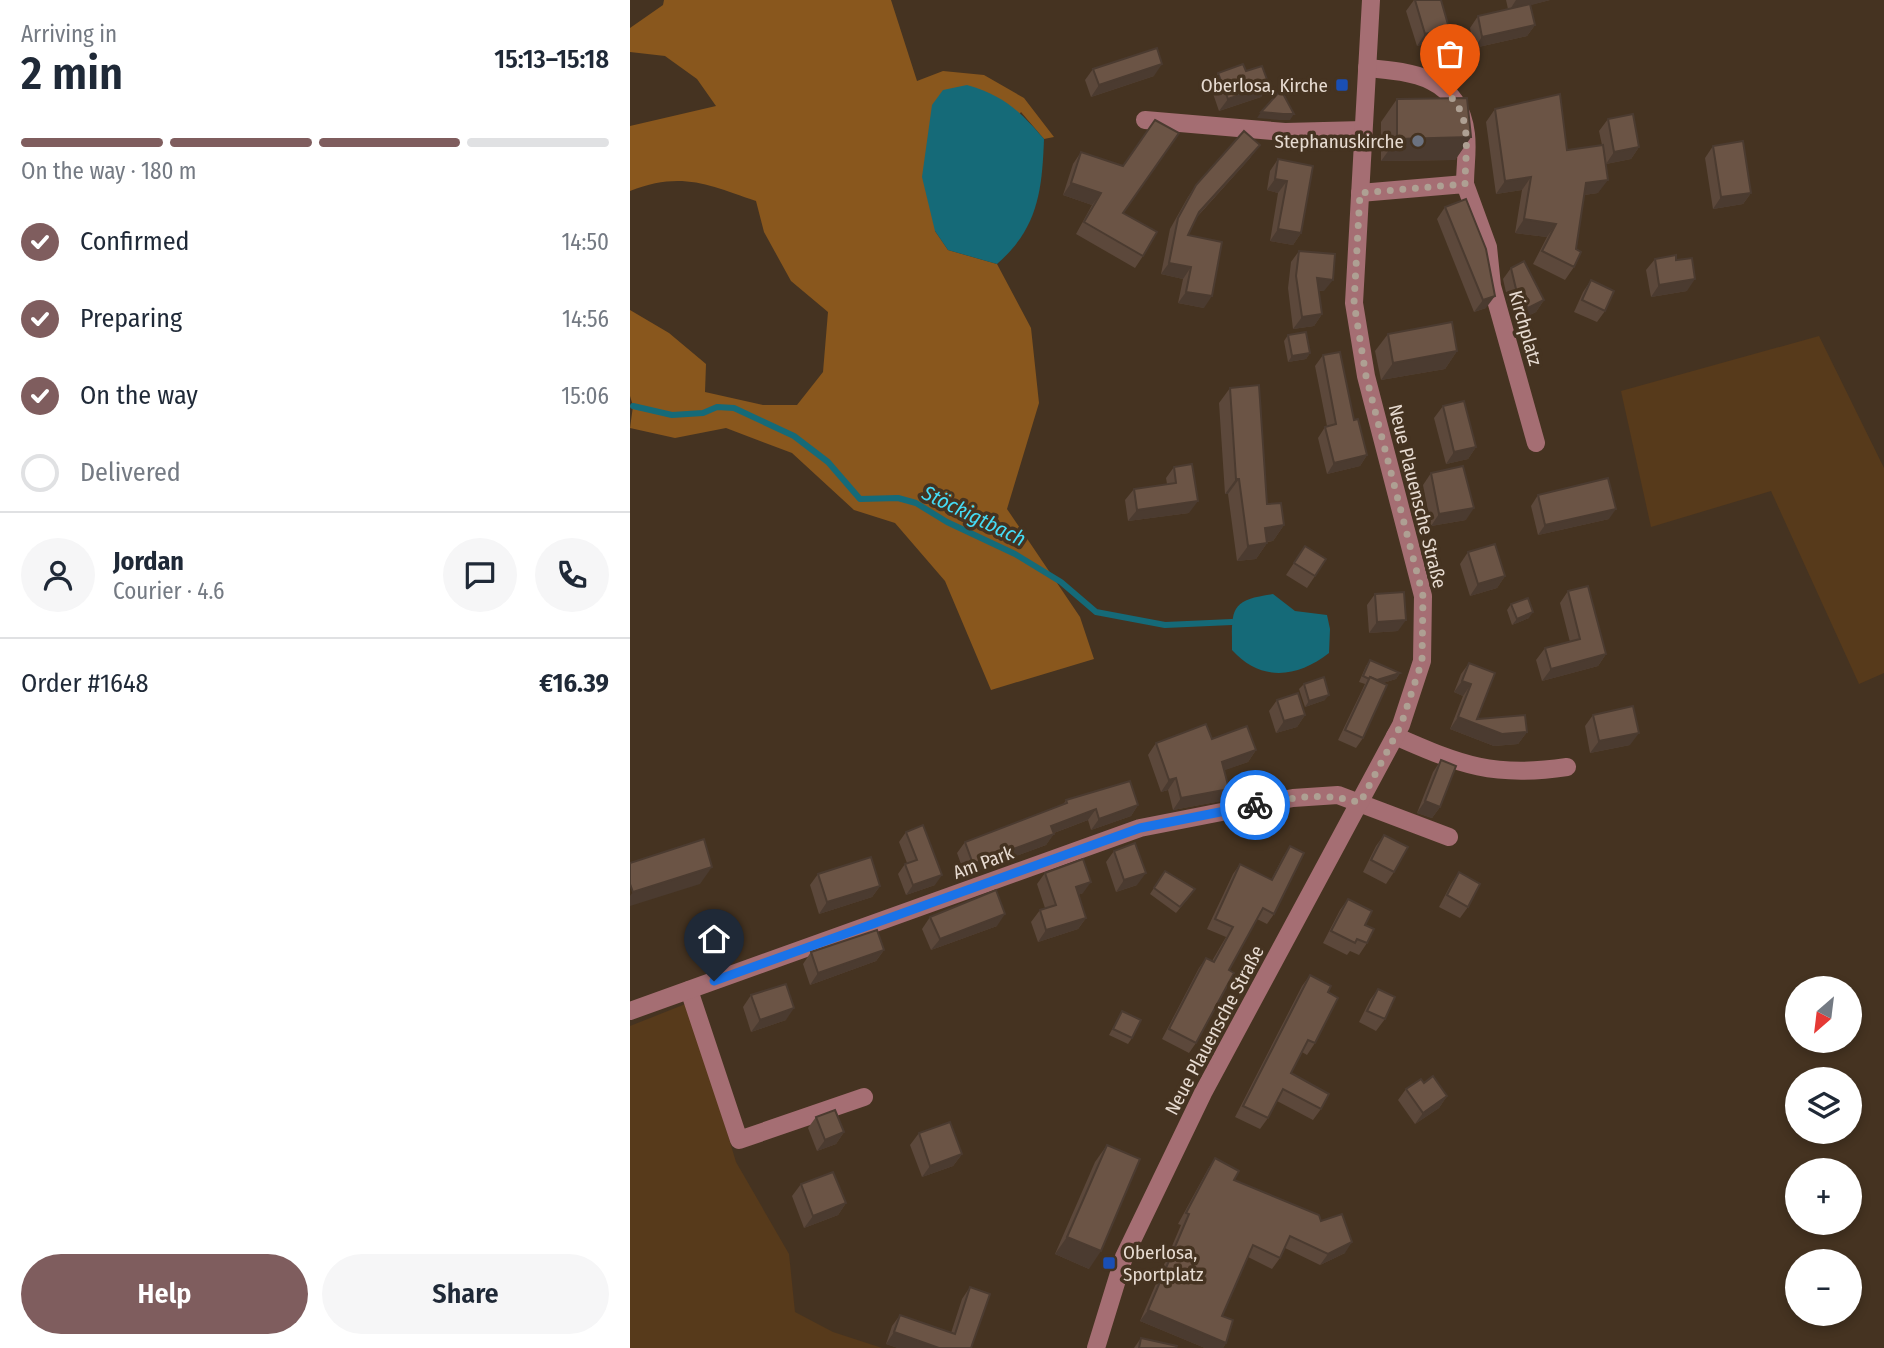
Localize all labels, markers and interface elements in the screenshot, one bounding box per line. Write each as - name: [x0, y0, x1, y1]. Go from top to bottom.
- text: Arriving in: [21, 20, 117, 48]
- pin: [1420, 24, 1480, 96]
- icon: bag: [1431, 35, 1469, 73]
- text: 15:13–15:18: [494, 44, 609, 75]
- text: 2 min: [21, 46, 123, 101]
- place label: Oberlosa, Kirche: [1201, 74, 1328, 97]
- marker: Oberlosa, Kirche: [1334, 77, 1350, 93]
- place label: Stephanuskirche: [1274, 130, 1404, 153]
- marker: Stephanuskirche: [1410, 133, 1426, 149]
- text: On the way · 180 m: [21, 157, 197, 185]
- icon: check: [21, 223, 59, 261]
- text: Confirmed: [80, 226, 190, 257]
- text: 14:50: [561, 228, 609, 256]
- street label: Kirchplatz: [1504, 288, 1547, 369]
- icon: check: [21, 300, 59, 338]
- text: Preparing: [80, 303, 182, 334]
- text: 14:56: [562, 305, 609, 333]
- icon: check: [21, 377, 59, 415]
- text: On the way: [80, 380, 198, 411]
- text: 15:06: [561, 382, 609, 410]
- street label: Neue Plauensche Straße: [1384, 402, 1451, 590]
- text: Delivered: [80, 457, 181, 488]
- water label: Stöckigtbach: [917, 479, 1030, 552]
- button: person: [21, 538, 95, 612]
- button: chat: [443, 538, 517, 612]
- button: phone: [535, 538, 609, 612]
- text: Jordan: [113, 546, 184, 577]
- text: Courier · 4.6: [113, 577, 224, 605]
- text: Order #1648: [21, 668, 149, 699]
- text: €16.39: [539, 668, 609, 699]
- courier: [1220, 770, 1290, 840]
- icon: bike: [1236, 786, 1274, 824]
- street label: Am Park: [950, 841, 1017, 884]
- pin: [684, 909, 744, 981]
- icon: home: [695, 920, 733, 958]
- street label: Neue Plauensche Straße: [1160, 942, 1269, 1119]
- north arrow: [1785, 976, 1862, 1054]
- map controls: [1785, 976, 1862, 1326]
- button: layers: [1785, 1067, 1862, 1144]
- button: +: [1785, 1158, 1862, 1235]
- place label: Oberlosa, Sportplatz: [1123, 1241, 1204, 1286]
- button: −: [1785, 1249, 1862, 1326]
- button: Help: [21, 1254, 308, 1334]
- button: Share: [322, 1254, 609, 1334]
- marker: Oberlosa, Sportplatz: [1101, 1255, 1117, 1271]

